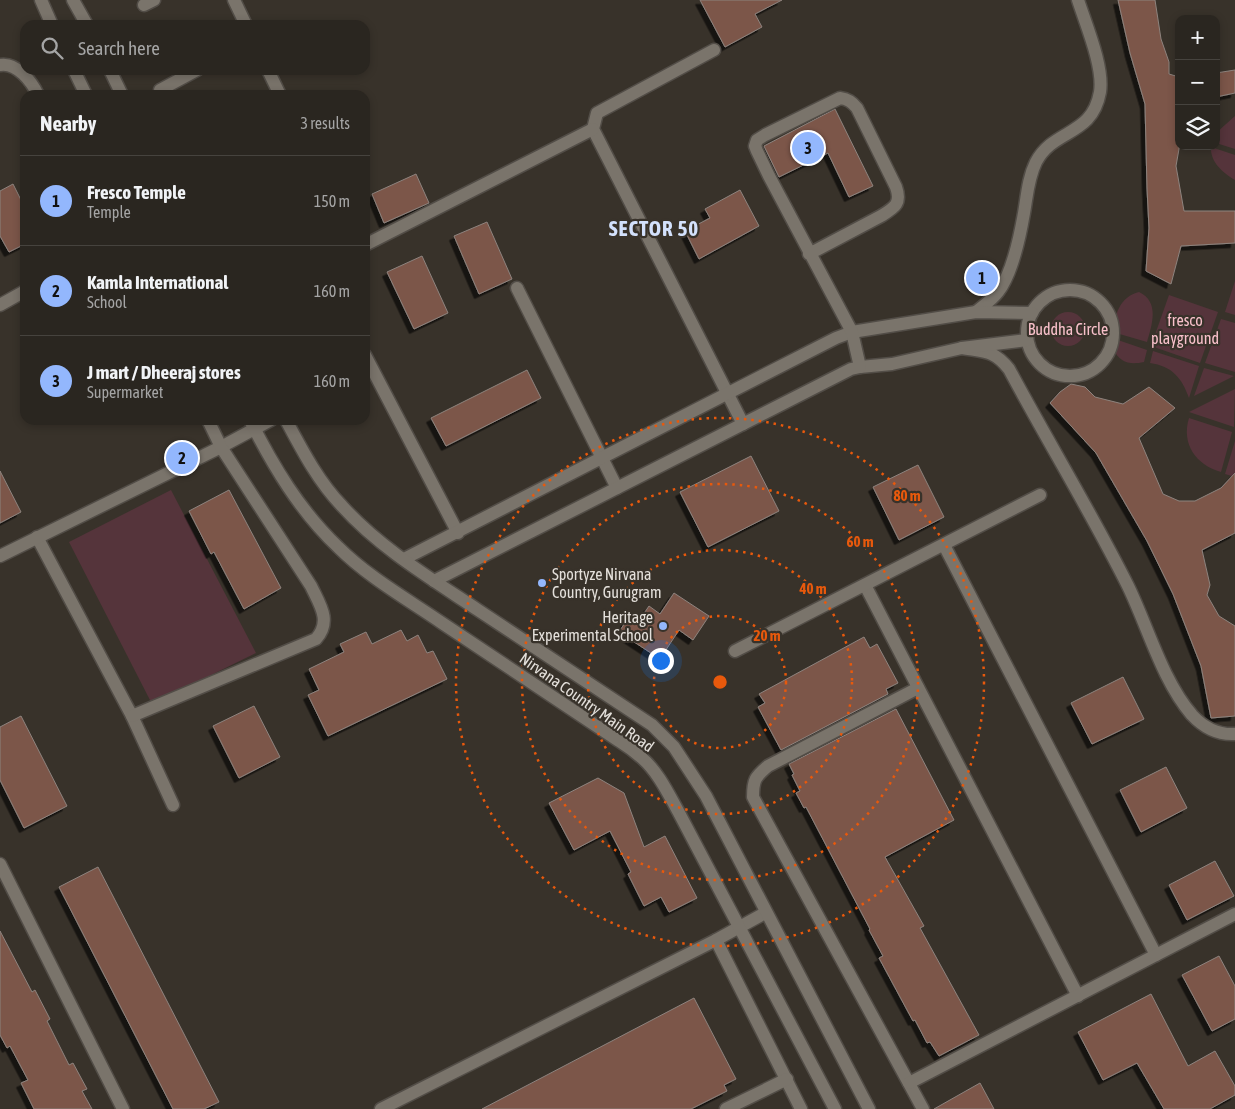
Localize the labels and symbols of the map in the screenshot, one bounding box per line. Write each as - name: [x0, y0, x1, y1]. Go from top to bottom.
- pin: 3: [792, 129, 824, 167]
- district label: SECTOR 50: [609, 216, 699, 240]
- pin: 1: [966, 259, 998, 297]
- park label: fresco playground: [1151, 311, 1219, 348]
- park label: Buddha Circle: [1028, 320, 1108, 338]
- pin: 2: [166, 439, 198, 477]
- text: 80 m: [894, 487, 921, 504]
- text: 60 m: [847, 533, 874, 550]
- place label: Sportyze Nirvana Country, Gurugram: [552, 565, 662, 602]
- marker: Sportyze Nirvana Country, Gurugram: [536, 577, 548, 589]
- text: 40 m: [799, 580, 827, 597]
- place label: Heritage Experimental School: [532, 608, 654, 645]
- marker: Heritage Experimental School: [657, 620, 669, 632]
- text: 20 m: [754, 627, 781, 644]
- your location: [648, 648, 674, 674]
- street label: Nirvana Country Main Road: [516, 649, 658, 756]
- centre of rings: [711, 673, 729, 691]

